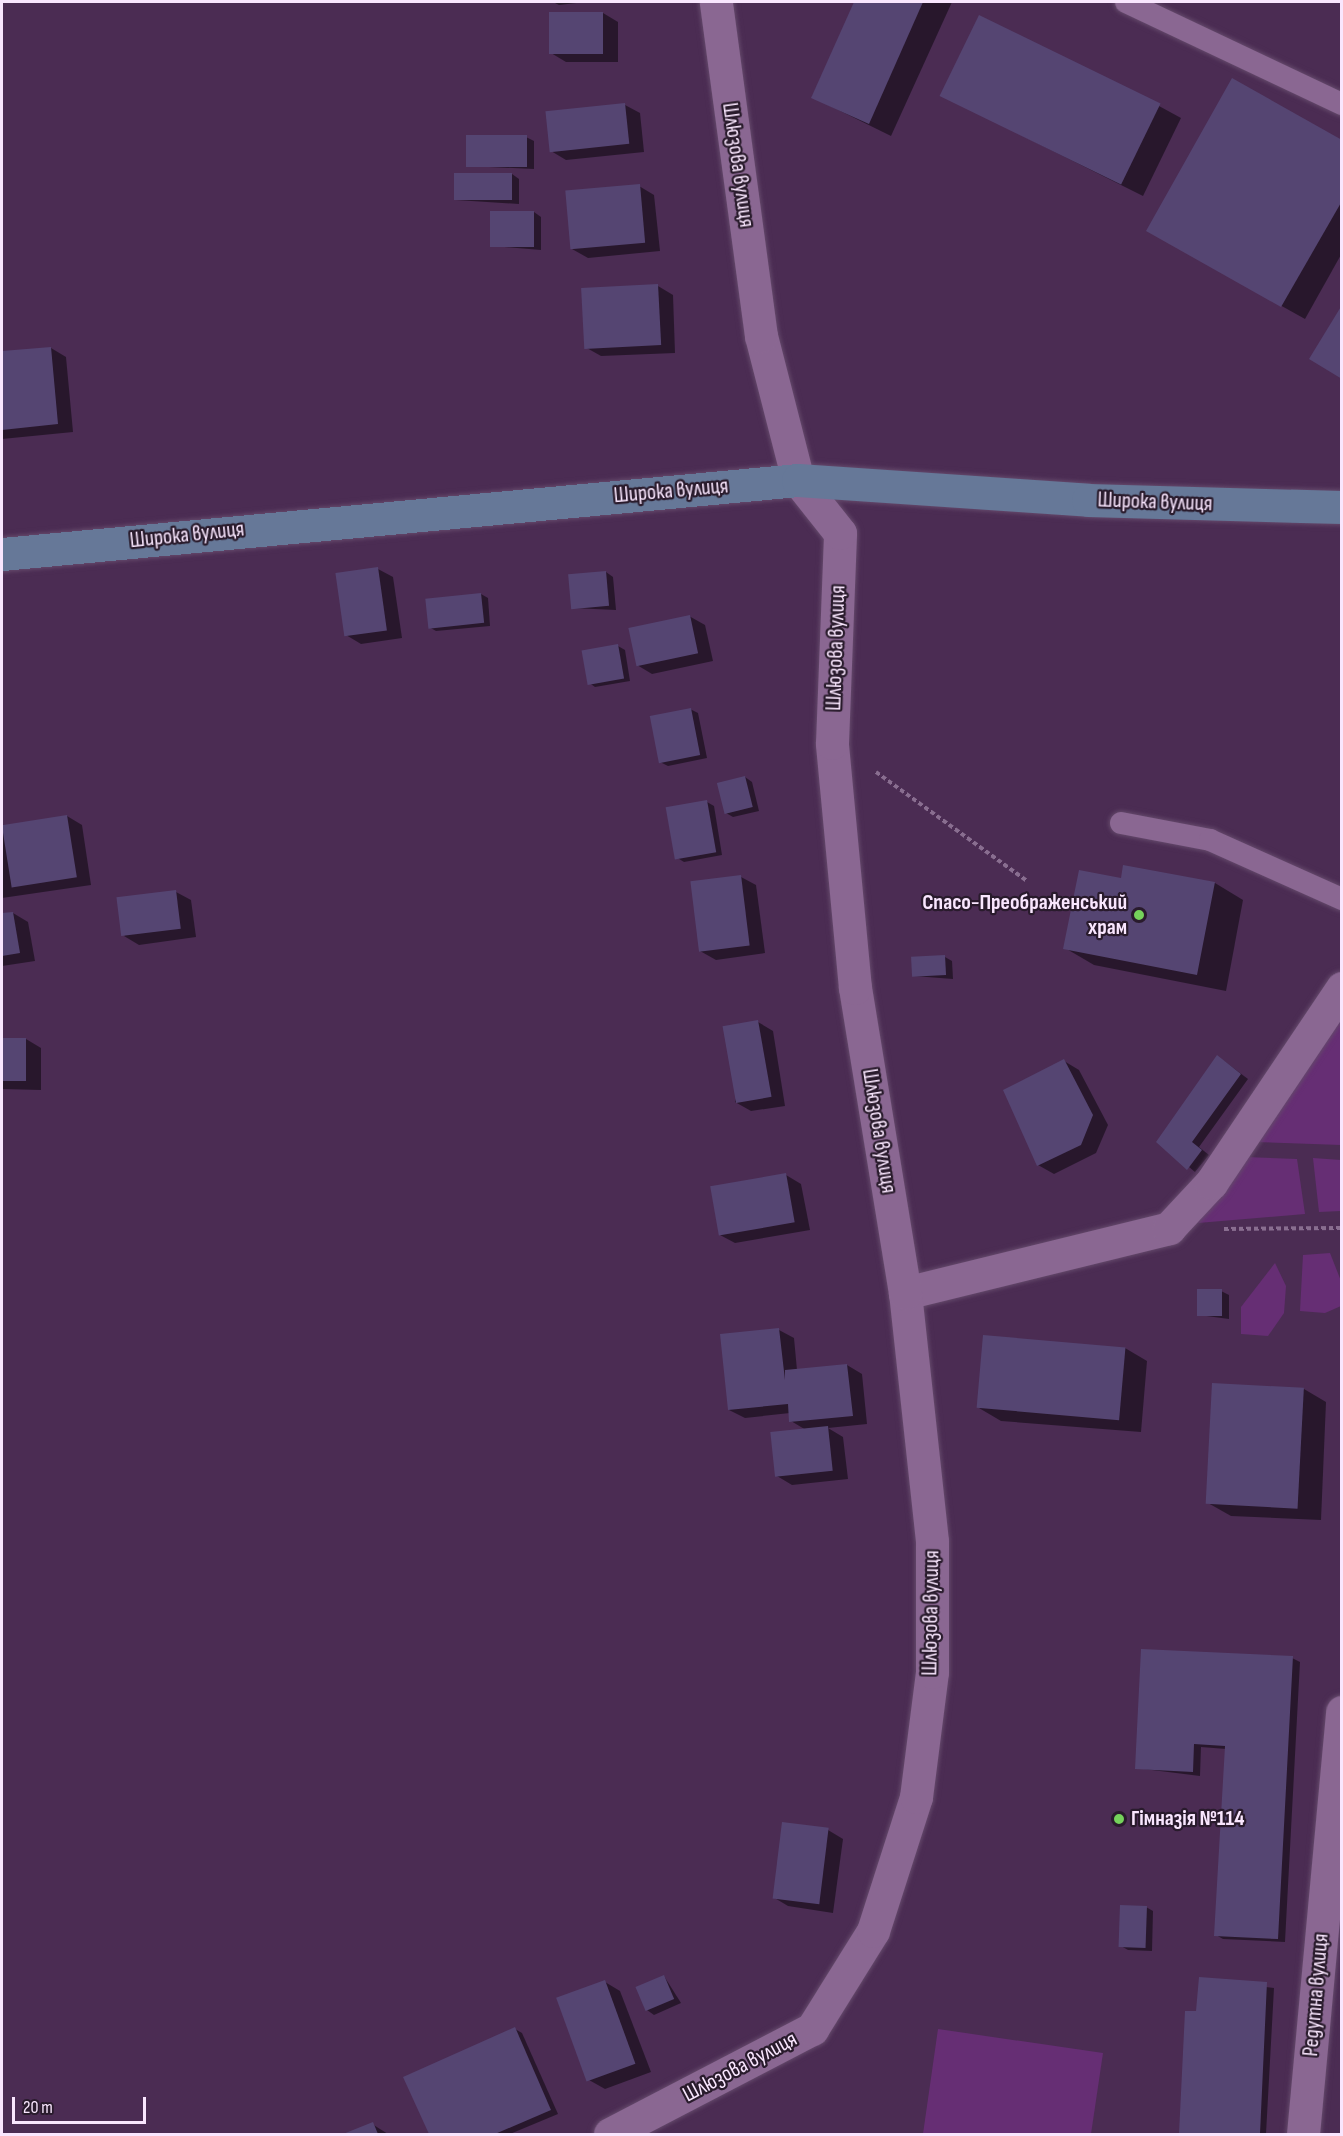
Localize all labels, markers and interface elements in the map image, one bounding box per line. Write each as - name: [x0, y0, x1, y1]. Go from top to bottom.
- street label: Шлюзова вулиця: [716, 101, 760, 229]
- street label: Широка вулиця: [613, 473, 729, 509]
- street label: Широка вулиця: [1097, 487, 1213, 517]
- street label: Широка вулиця: [128, 516, 246, 554]
- street label: Шлюзова вулиця: [821, 585, 851, 711]
- place label: Спасо-Преображенський храм: [922, 889, 1127, 940]
- marker: Спасо-Преображенський храм: [1132, 908, 1146, 922]
- street label: Шлюзова вулиця: [856, 1067, 902, 1195]
- street label: Шлюзова вулиця: [917, 1550, 945, 1676]
- place label: Гімназія №114: [1131, 1806, 1244, 1832]
- marker: Гімназія №114: [1112, 1812, 1126, 1826]
- street label: Редутна вулиця: [1297, 1932, 1335, 2058]
- street label: Шлюзова вулиця: [678, 2026, 802, 2108]
- scale bar: [15, 2085, 148, 2123]
- text: 20 m: [23, 2097, 53, 2118]

